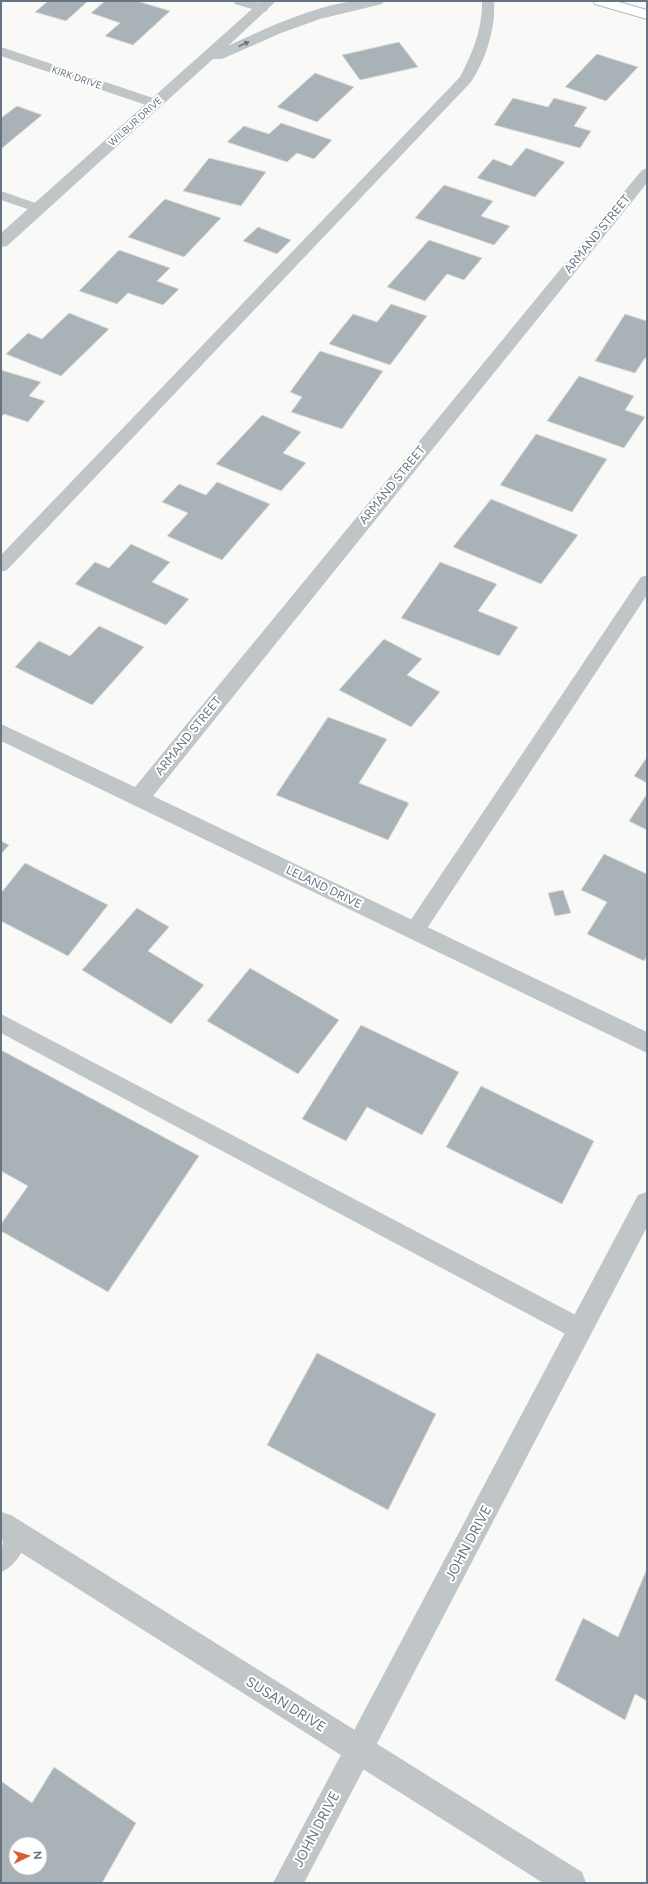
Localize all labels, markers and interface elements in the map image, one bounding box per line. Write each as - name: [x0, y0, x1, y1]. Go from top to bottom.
- one-way arrow: [239, 41, 250, 47]
- street label: KIRK DRIVE: [50, 63, 104, 92]
- street label: WILBUR DRIVE: [106, 94, 165, 149]
- street label: ARMAND STREET: [561, 192, 633, 276]
- street label: ARMAND STREET: [356, 443, 428, 527]
- street label: ARMAND STREET: [152, 694, 224, 778]
- street label: LELAND DRIVE: [284, 863, 364, 911]
- street label: JOHN DRIVE: [441, 1503, 495, 1584]
- street label: SUSAN DRIVE: [243, 1673, 329, 1736]
- street label: JOHN DRIVE: [289, 1789, 343, 1870]
- north arrow: [8, 1836, 48, 1876]
- text: N: [31, 1850, 44, 1860]

